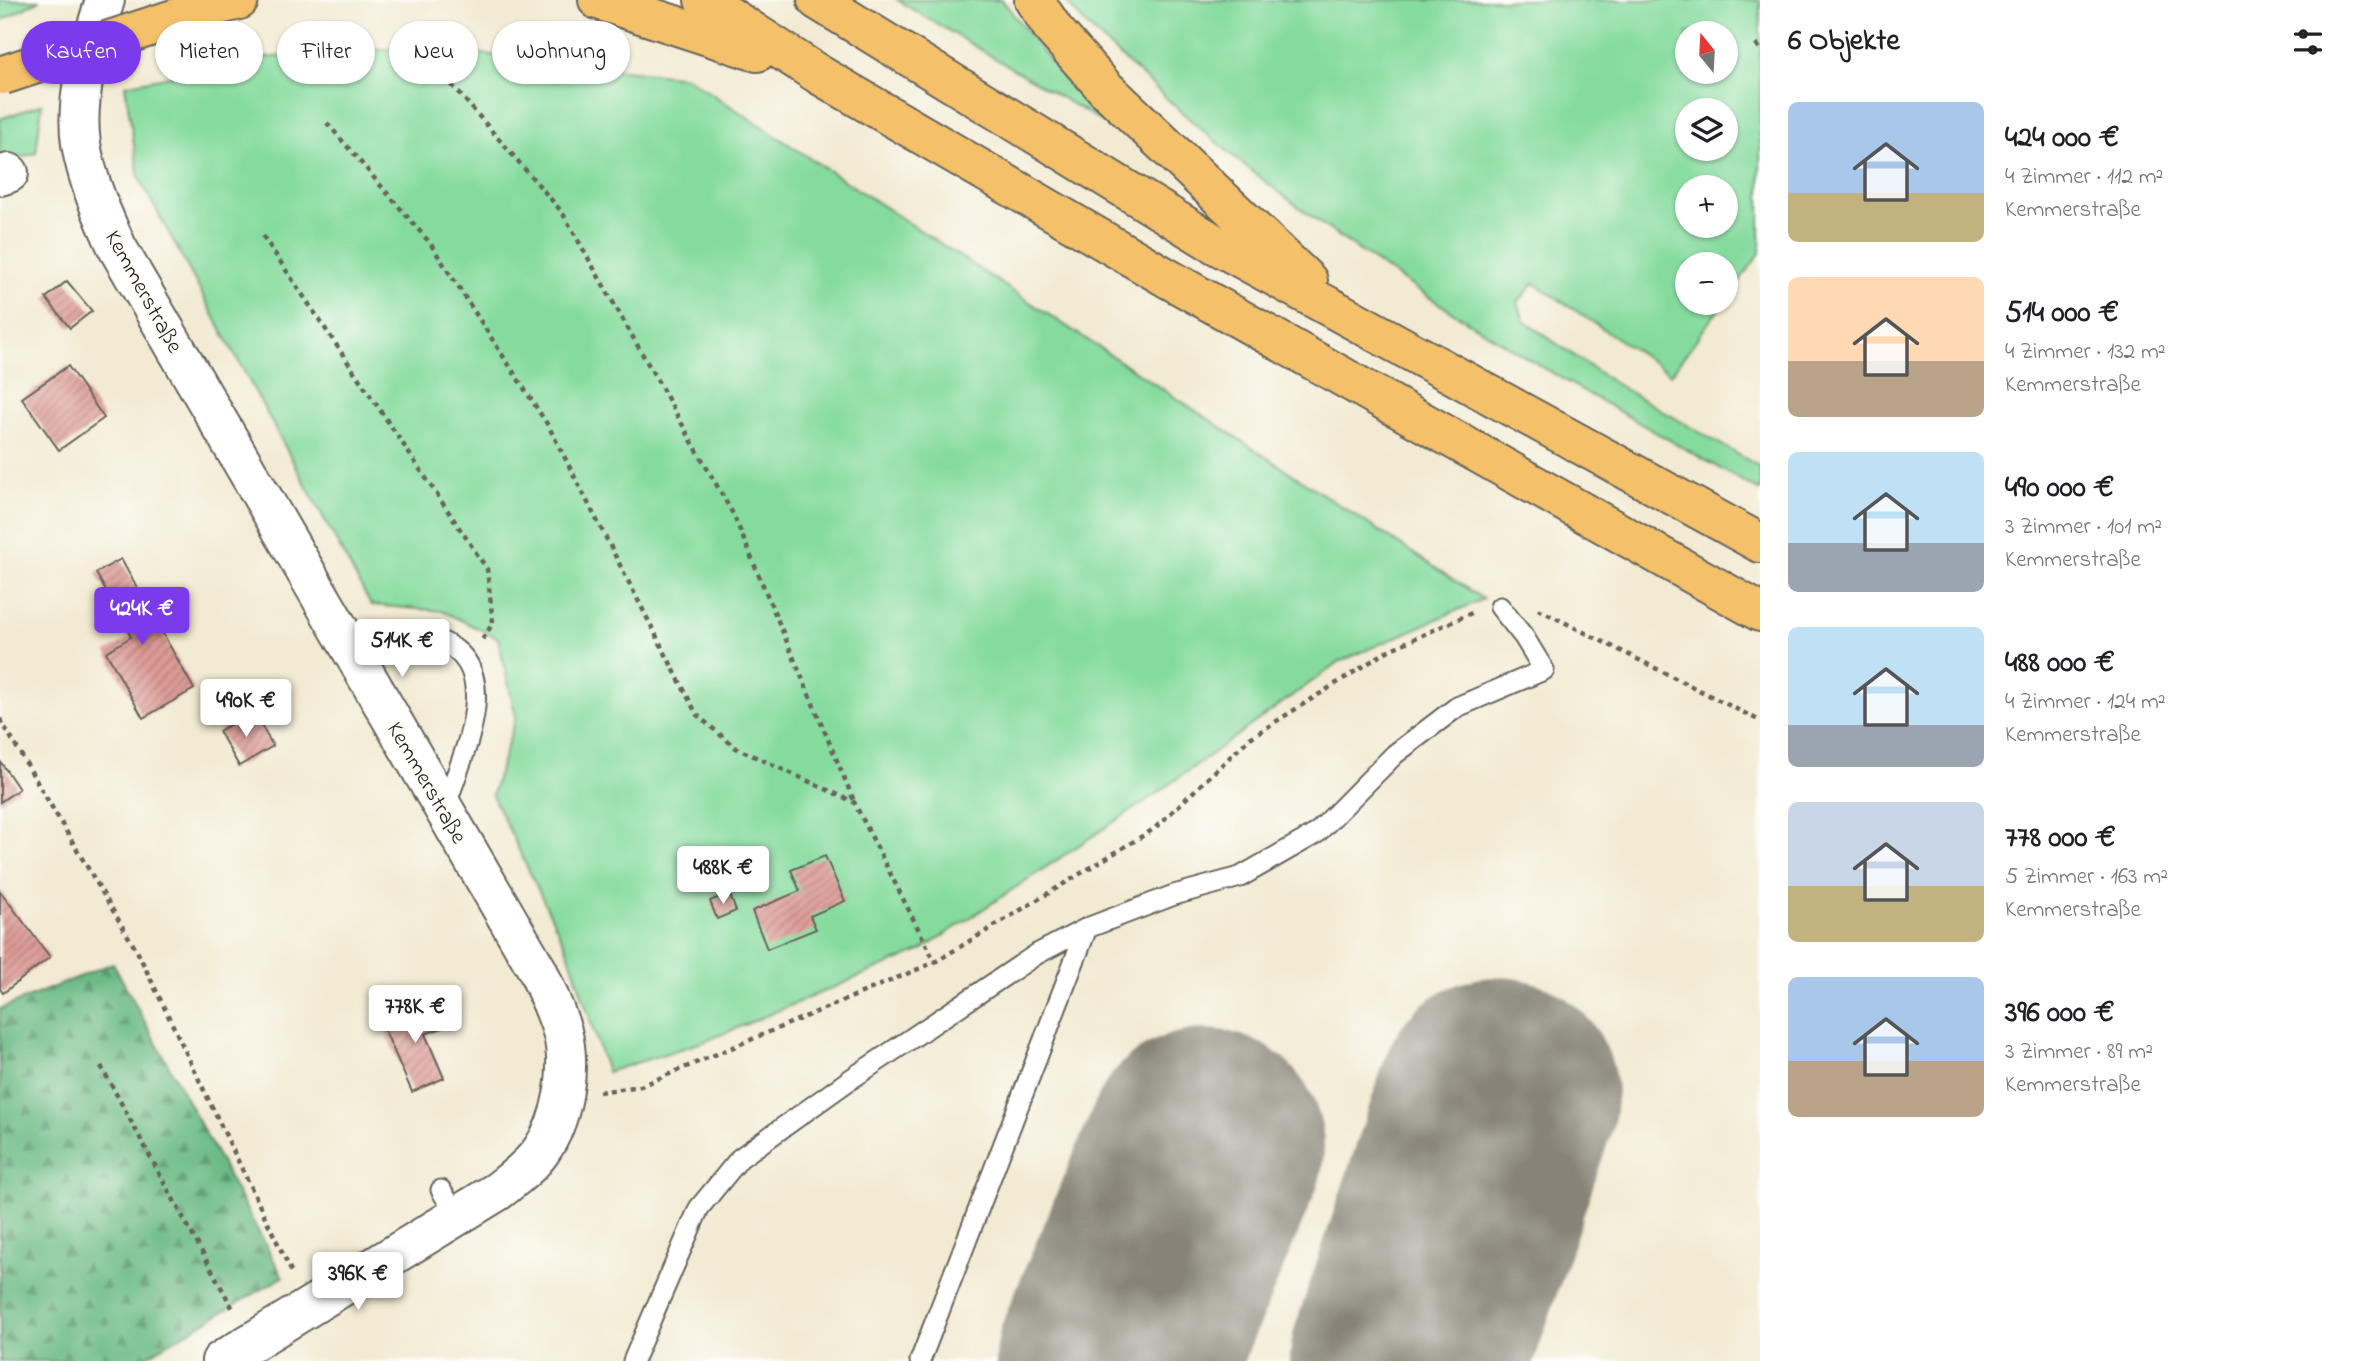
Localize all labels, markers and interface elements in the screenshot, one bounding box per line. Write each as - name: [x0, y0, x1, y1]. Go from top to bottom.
- text: 6 Objekte: [1788, 20, 1900, 64]
- chip: Kaufen: [21, 21, 141, 84]
- chip: Mieten: [155, 21, 263, 84]
- chip: Filter: [277, 21, 375, 84]
- chip: Neu: [389, 21, 478, 84]
- chip: Wohnung: [492, 21, 630, 84]
- north arrow: [1675, 21, 1738, 84]
- map controls: [1675, 21, 1738, 315]
- icon: filters: [2289, 23, 2327, 61]
- button: layers: [1675, 98, 1738, 161]
- text: 424 000 €: [2005, 117, 2119, 161]
- icon: home: [1844, 130, 1928, 214]
- text: 4 Zimmer · 112 m²: [2005, 161, 2163, 194]
- button: +: [1675, 175, 1738, 238]
- text: Kemmerstraße: [2005, 194, 2141, 227]
- street label: Kemmerstraße: [95, 225, 191, 360]
- button: −: [1675, 252, 1738, 315]
- text: 514 000 €: [2005, 292, 2119, 336]
- icon: home: [1844, 305, 1928, 389]
- text: 4 Zimmer · 132 m²: [2005, 336, 2166, 369]
- text: Kemmerstraße: [2005, 369, 2141, 402]
- text: 490 000 €: [2005, 467, 2114, 511]
- icon: home: [1844, 480, 1928, 564]
- text: 3 Zimmer · 101 m²: [2005, 511, 2162, 544]
- text: Kemmerstraße: [2005, 544, 2141, 577]
- pin: 424K €: [85, 588, 199, 647]
- text: 424K €: [110, 593, 174, 626]
- pin: 514K €: [345, 620, 459, 679]
- text: 514K €: [371, 625, 433, 658]
- text: 488 000 €: [2005, 642, 2115, 686]
- icon: home: [1844, 655, 1928, 739]
- pin: 490K €: [189, 680, 303, 739]
- text: 490K €: [216, 685, 276, 718]
- text: 4 Zimmer · 124 m²: [2005, 686, 2166, 719]
- street label: Kemmerstraße: [378, 716, 474, 851]
- text: Kemmerstraße: [2005, 719, 2141, 752]
- text: 778 000 €: [2005, 817, 2116, 861]
- icon: home: [1844, 830, 1928, 914]
- pin: 488K €: [666, 846, 780, 906]
- text: 488K €: [693, 852, 753, 885]
- text: 5 Zimmer · 163 m²: [2005, 861, 2168, 894]
- text: Kemmerstraße: [2005, 894, 2141, 927]
- pin: 778K €: [358, 986, 472, 1045]
- text: 778K €: [385, 991, 445, 1024]
- text: 396 000 €: [2005, 992, 2114, 1036]
- icon: home: [1844, 1005, 1928, 1089]
- text: 3 Zimmer · 89 m²: [2005, 1036, 2153, 1069]
- text: Kemmerstraße: [2005, 1069, 2141, 1102]
- pin: 396K €: [301, 1252, 415, 1312]
- text: 396K €: [328, 1258, 388, 1291]

